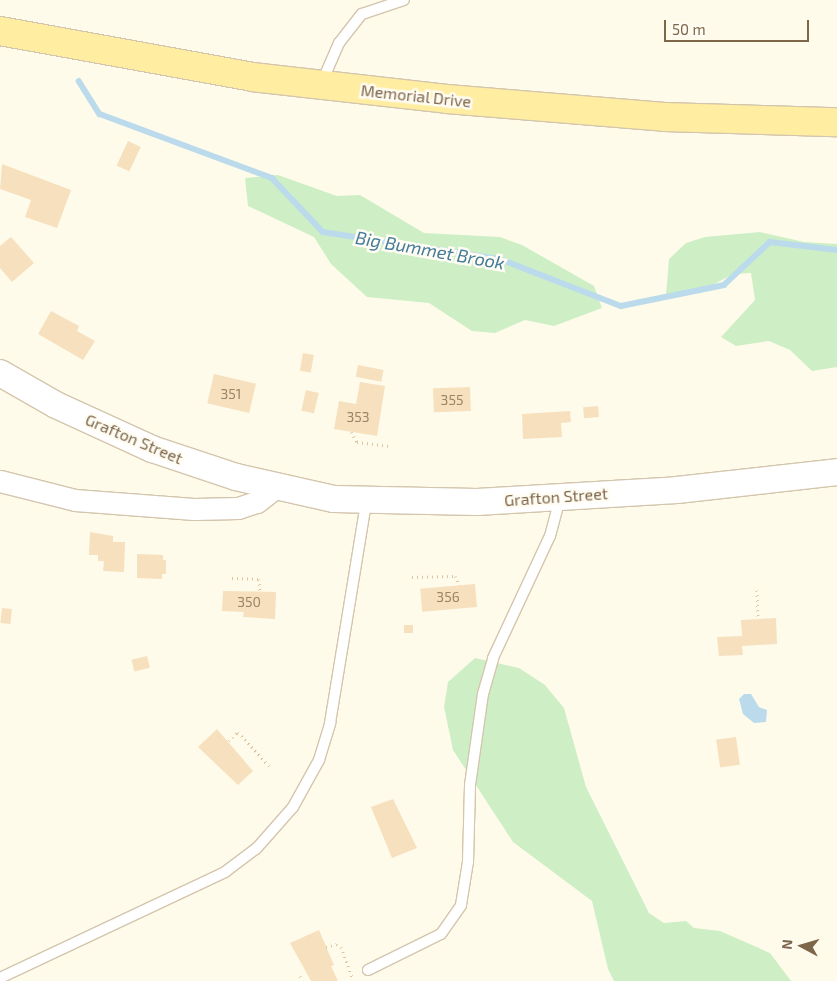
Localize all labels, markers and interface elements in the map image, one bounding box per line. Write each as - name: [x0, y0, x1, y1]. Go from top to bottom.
- scale bar: [667, 10, 812, 42]
- text: 50 m: [672, 20, 706, 38]
- street label: Memorial Drive: [360, 81, 472, 111]
- water label: Big Bummet Brook: [354, 226, 506, 274]
- house number: 351: [221, 386, 241, 402]
- house number: 355: [441, 392, 463, 408]
- house number: 353: [346, 409, 370, 425]
- street label: Grafton Street: [82, 410, 186, 468]
- street label: Grafton Street: [504, 484, 608, 510]
- house number: 356: [436, 589, 460, 605]
- house number: 350: [237, 594, 261, 610]
- north arrow: [777, 921, 827, 971]
- text: N: [778, 938, 796, 950]

